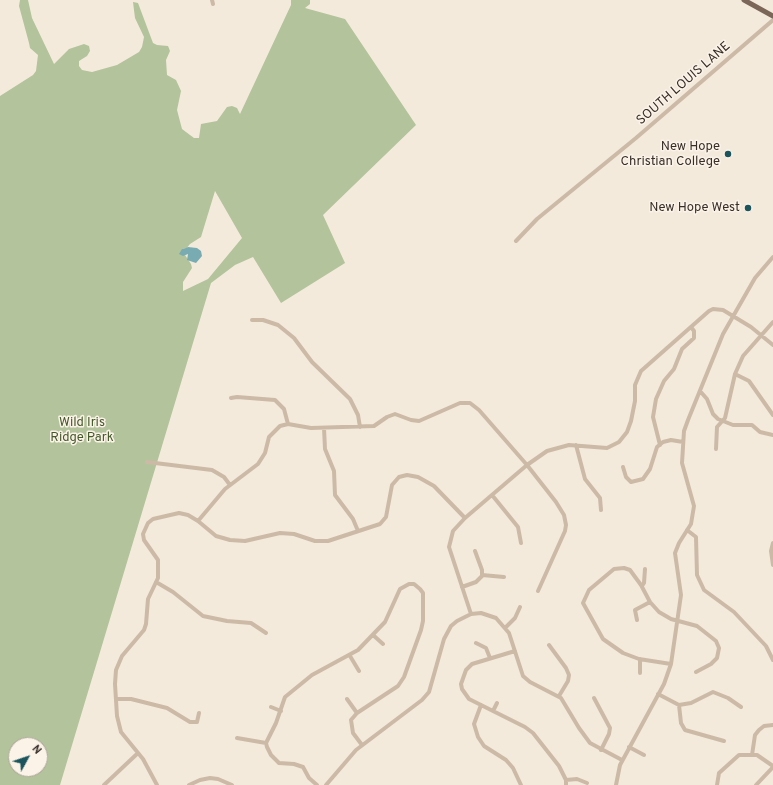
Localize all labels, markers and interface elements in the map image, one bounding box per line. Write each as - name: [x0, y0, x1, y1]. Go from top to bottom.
- street label: SOUTH LOUIS LANE: [634, 39, 734, 129]
- place label: New Hope Christian College: [620, 139, 720, 170]
- marker: New Hope Christian College: [723, 149, 733, 159]
- place label: New Hope West: [649, 200, 740, 216]
- marker: New Hope West: [743, 203, 753, 213]
- park label: Wild Iris Ridge Park: [50, 415, 114, 446]
- north arrow: [8, 737, 48, 777]
- text: N: [29, 742, 44, 757]

